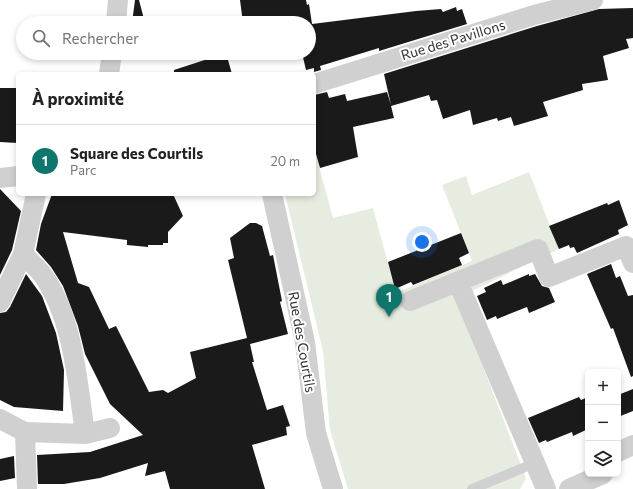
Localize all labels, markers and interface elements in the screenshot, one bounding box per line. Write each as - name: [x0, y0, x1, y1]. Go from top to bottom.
- search box: [16, 16, 316, 60]
- street label: Rue des Pavillons: [399, 16, 507, 63]
- icon: search: [30, 27, 52, 49]
- text: Rechercher: [62, 29, 139, 47]
- text: À proximité: [32, 88, 124, 109]
- text: Square des Courtils: [70, 144, 203, 162]
- text: 1: [42, 153, 48, 169]
- text: 20 m: [271, 153, 300, 169]
- text: Parc: [70, 162, 96, 178]
- your location: [412, 232, 432, 252]
- pin: 1: [376, 284, 402, 317]
- street label: Rue des Courtils: [285, 290, 320, 394]
- map controls: [585, 369, 621, 477]
- button: +: [585, 369, 621, 405]
- button: −: [585, 405, 621, 441]
- button: layers: [585, 441, 621, 477]

